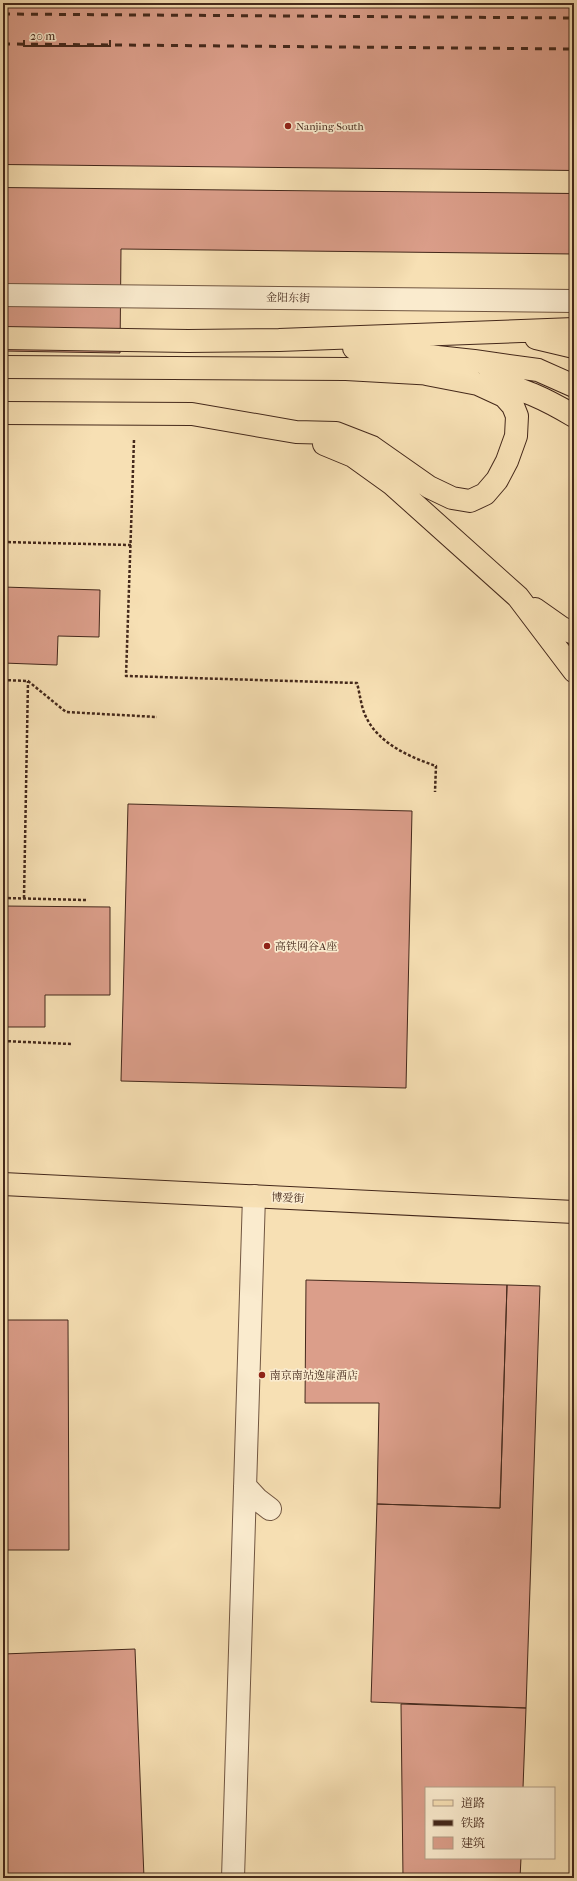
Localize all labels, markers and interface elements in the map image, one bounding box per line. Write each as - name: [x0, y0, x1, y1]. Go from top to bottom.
- scale bar: [24, 22, 110, 48]
- text: 20 m: [30, 29, 55, 43]
- place label: Nanjing South: [296, 120, 364, 133]
- marker: Nanjing South: [283, 121, 293, 131]
- street label: 金阳东街: [266, 291, 310, 305]
- place label: 高铁网谷A座: [275, 940, 337, 953]
- marker: 高铁网谷A座: [262, 941, 272, 951]
- street label: 博爱街: [271, 1191, 305, 1205]
- place label: 南京南站逸扉酒店: [270, 1369, 358, 1382]
- marker: 南京南站逸扉酒店: [257, 1370, 267, 1380]
- legend: [425, 1787, 555, 1859]
- text: 道路: [461, 1796, 485, 1810]
- text: 铁路: [461, 1816, 485, 1830]
- text: 建筑: [461, 1836, 485, 1850]

